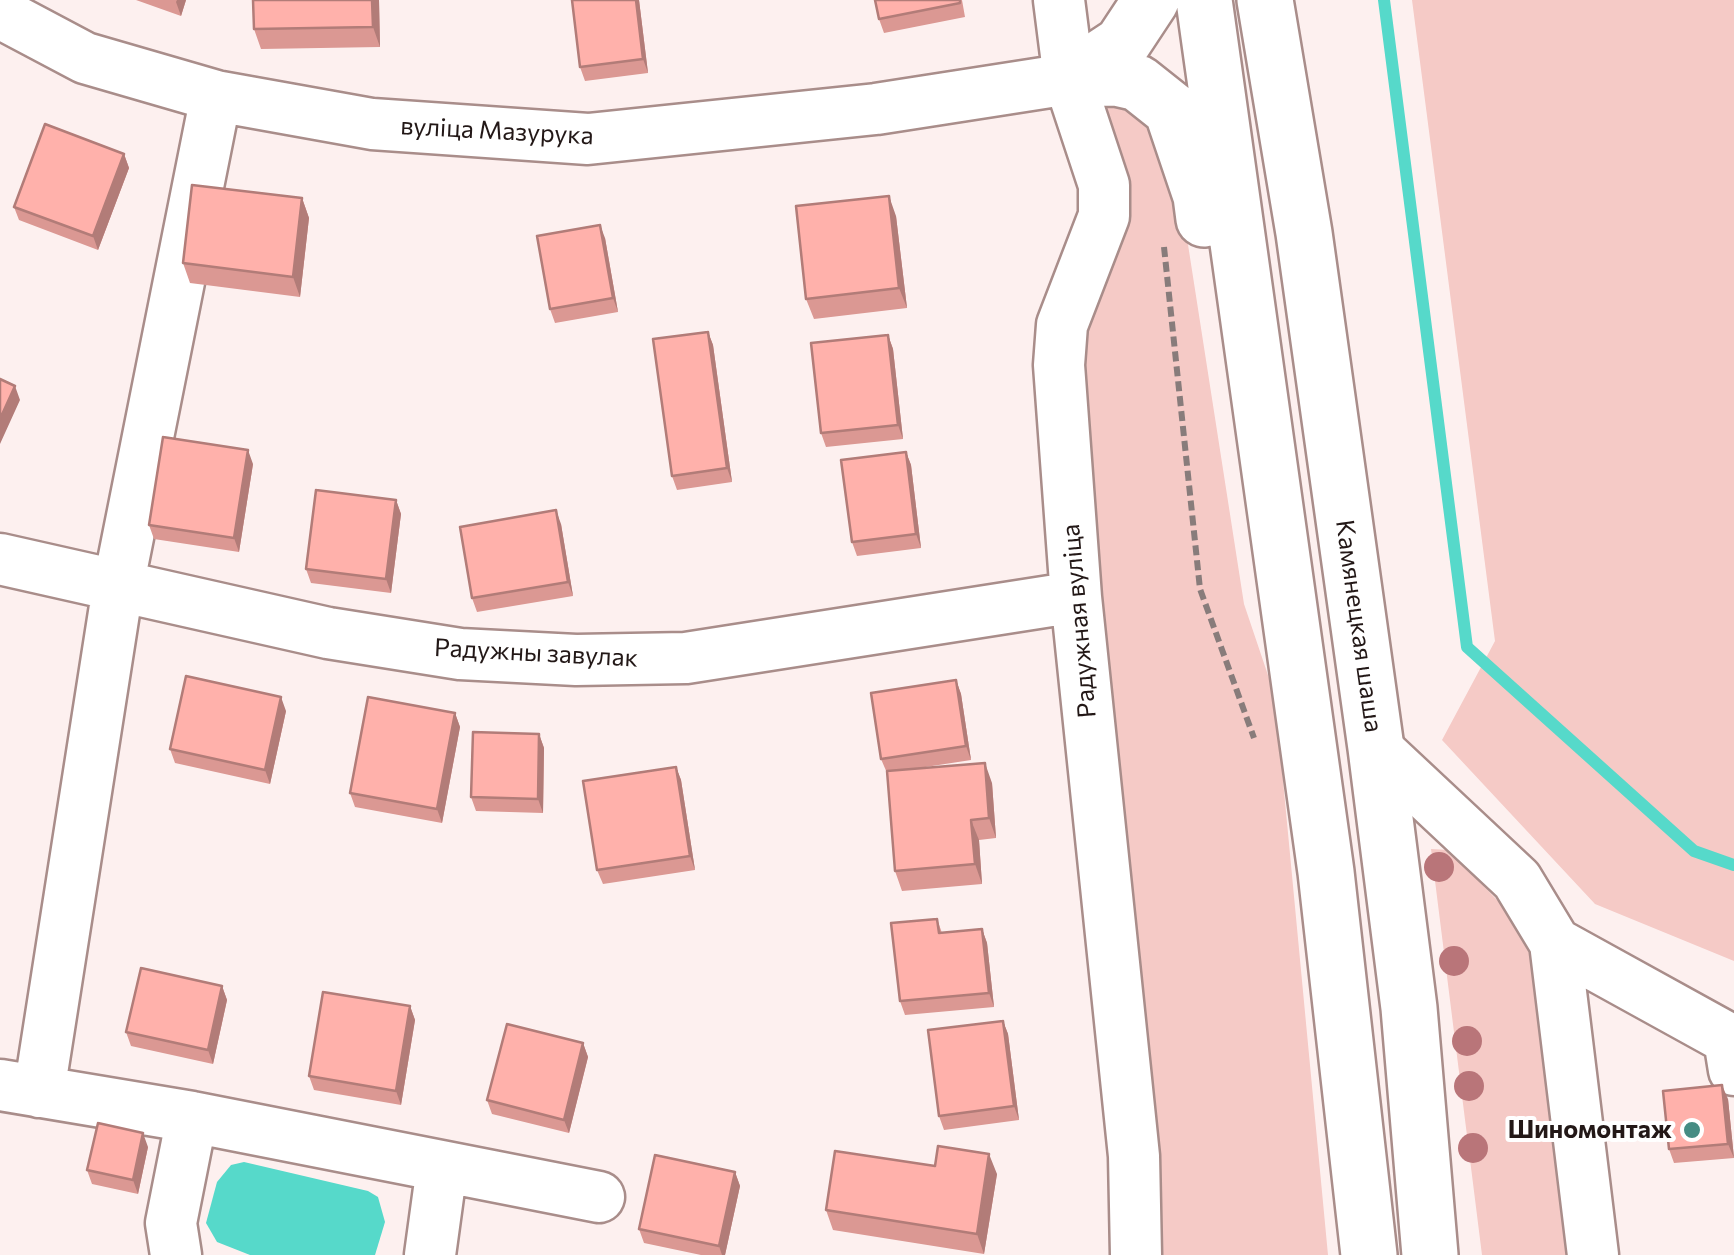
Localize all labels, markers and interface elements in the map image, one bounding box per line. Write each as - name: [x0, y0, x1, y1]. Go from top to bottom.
- street label: вуліца Мазурука: [400, 111, 594, 151]
- street label: Камянецкая шаша: [1329, 518, 1389, 734]
- street label: Радужная вуліца: [1056, 523, 1102, 719]
- street label: Радужны завулак: [433, 633, 639, 673]
- place label: Шиномонтаж: [1508, 1115, 1672, 1145]
- marker: Шиномонтаж: [1681, 1119, 1703, 1141]

